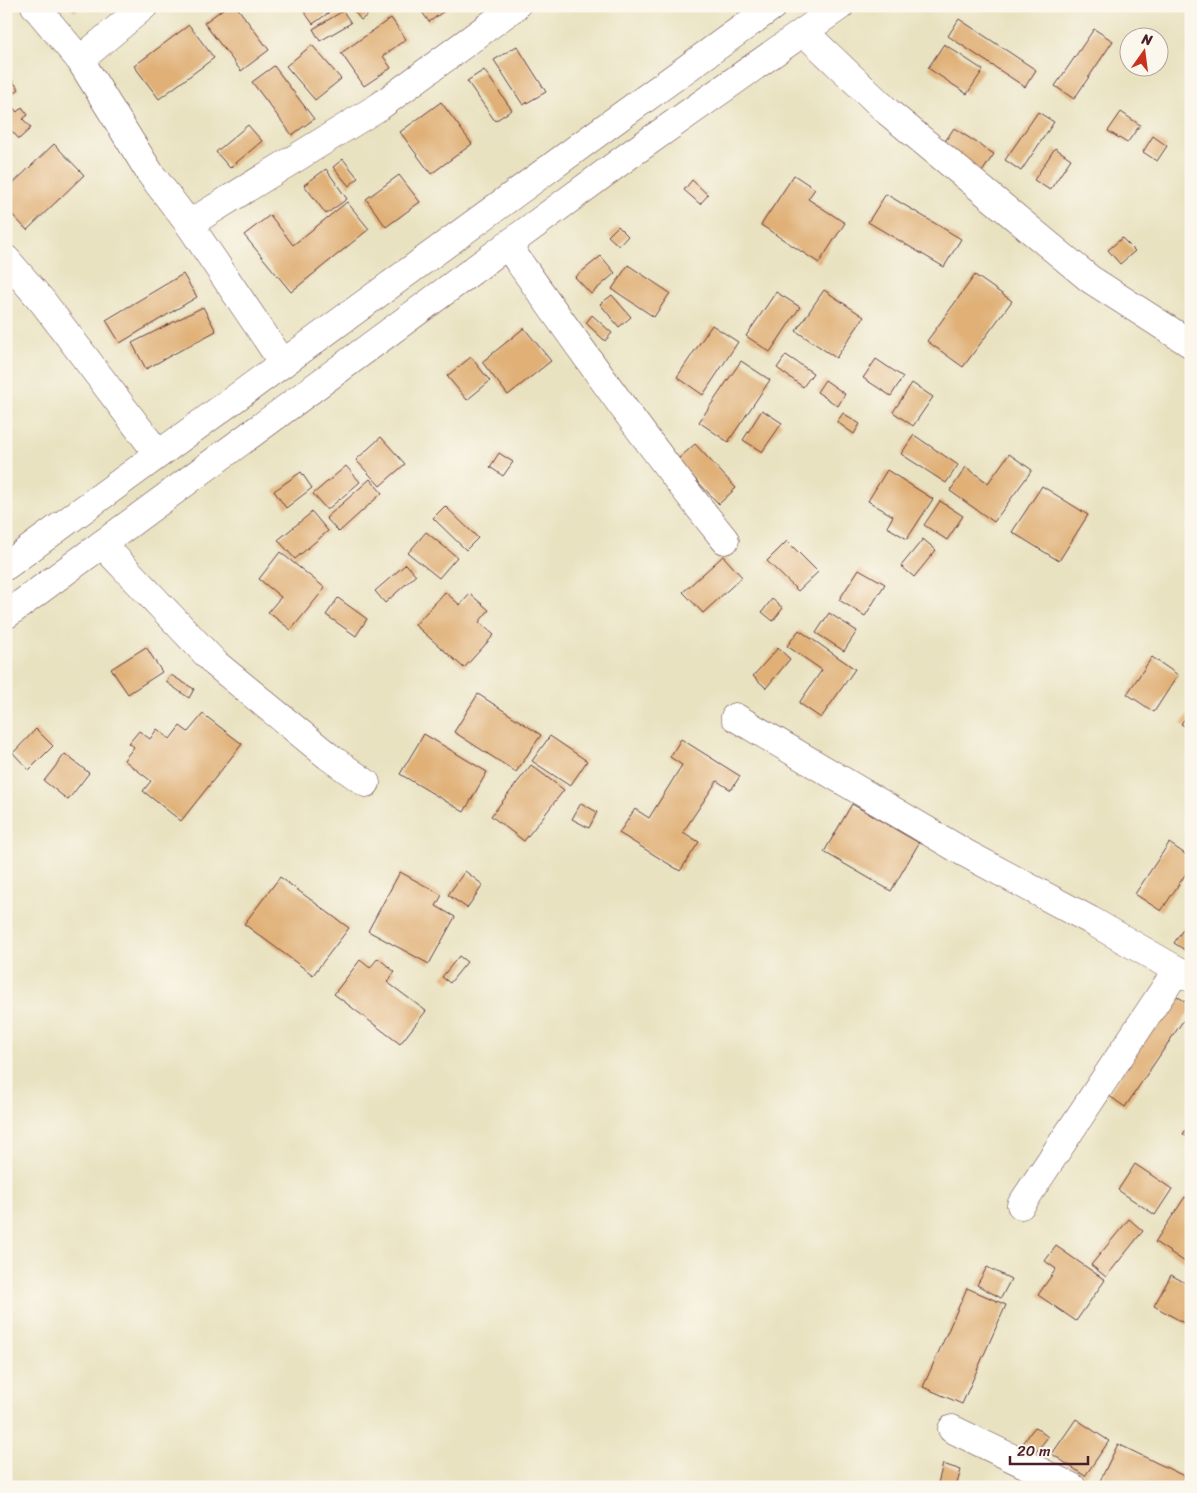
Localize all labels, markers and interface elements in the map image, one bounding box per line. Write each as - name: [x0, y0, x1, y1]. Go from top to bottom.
- text: N: [1138, 26, 1155, 53]
- north arrow: [1120, 28, 1170, 78]
- scale bar: [1010, 1433, 1087, 1465]
- text: 20 m: [1017, 1438, 1051, 1464]

